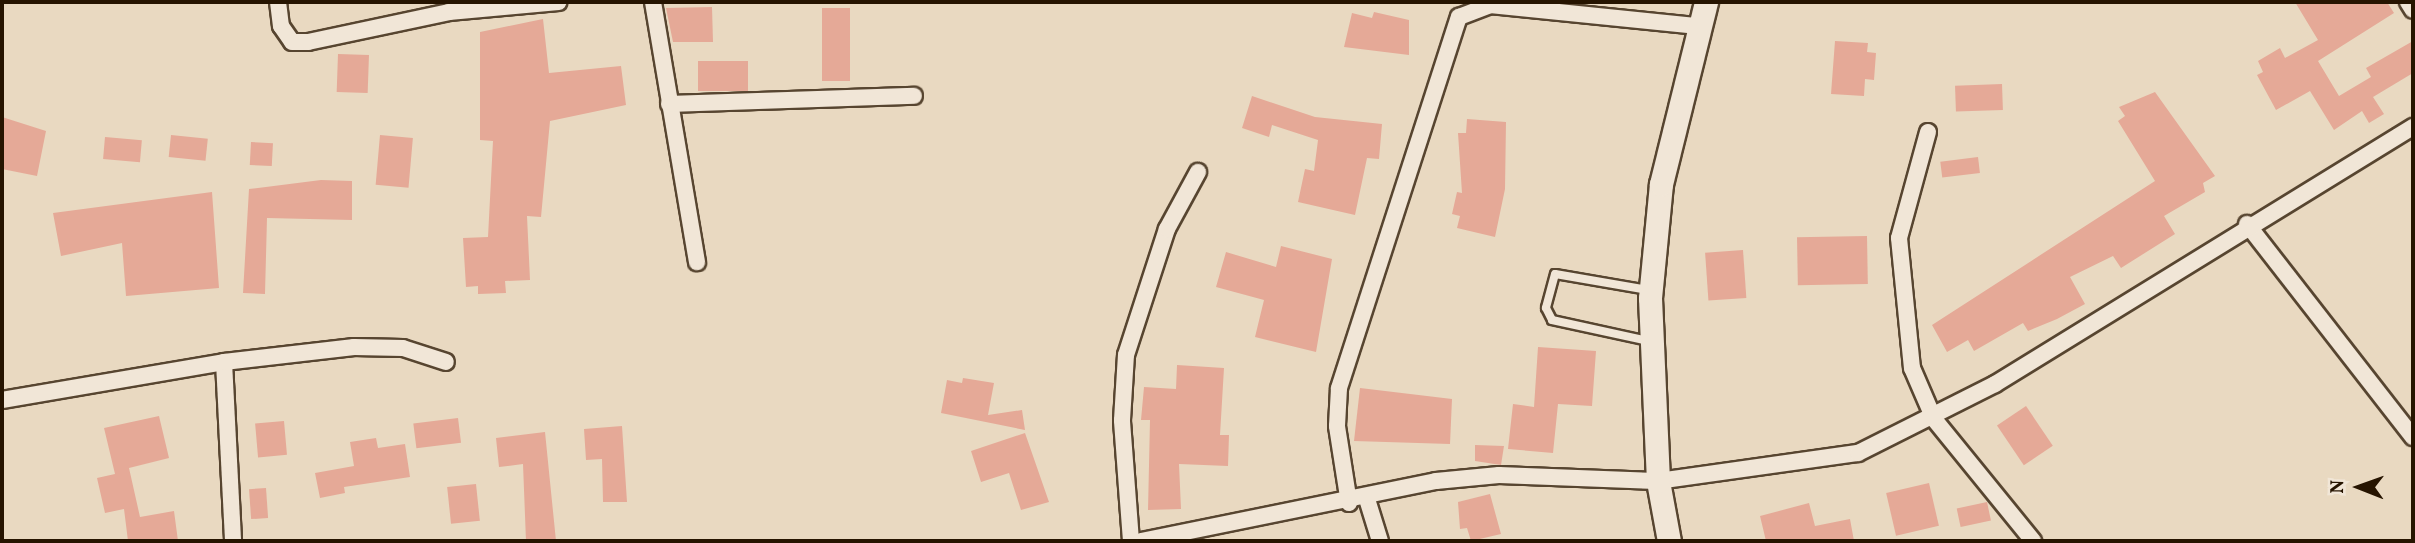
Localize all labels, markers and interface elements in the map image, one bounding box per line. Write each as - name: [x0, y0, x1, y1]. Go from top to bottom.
- north arrow: [2324, 452, 2394, 522]
- text: N: [2325, 480, 2351, 494]

